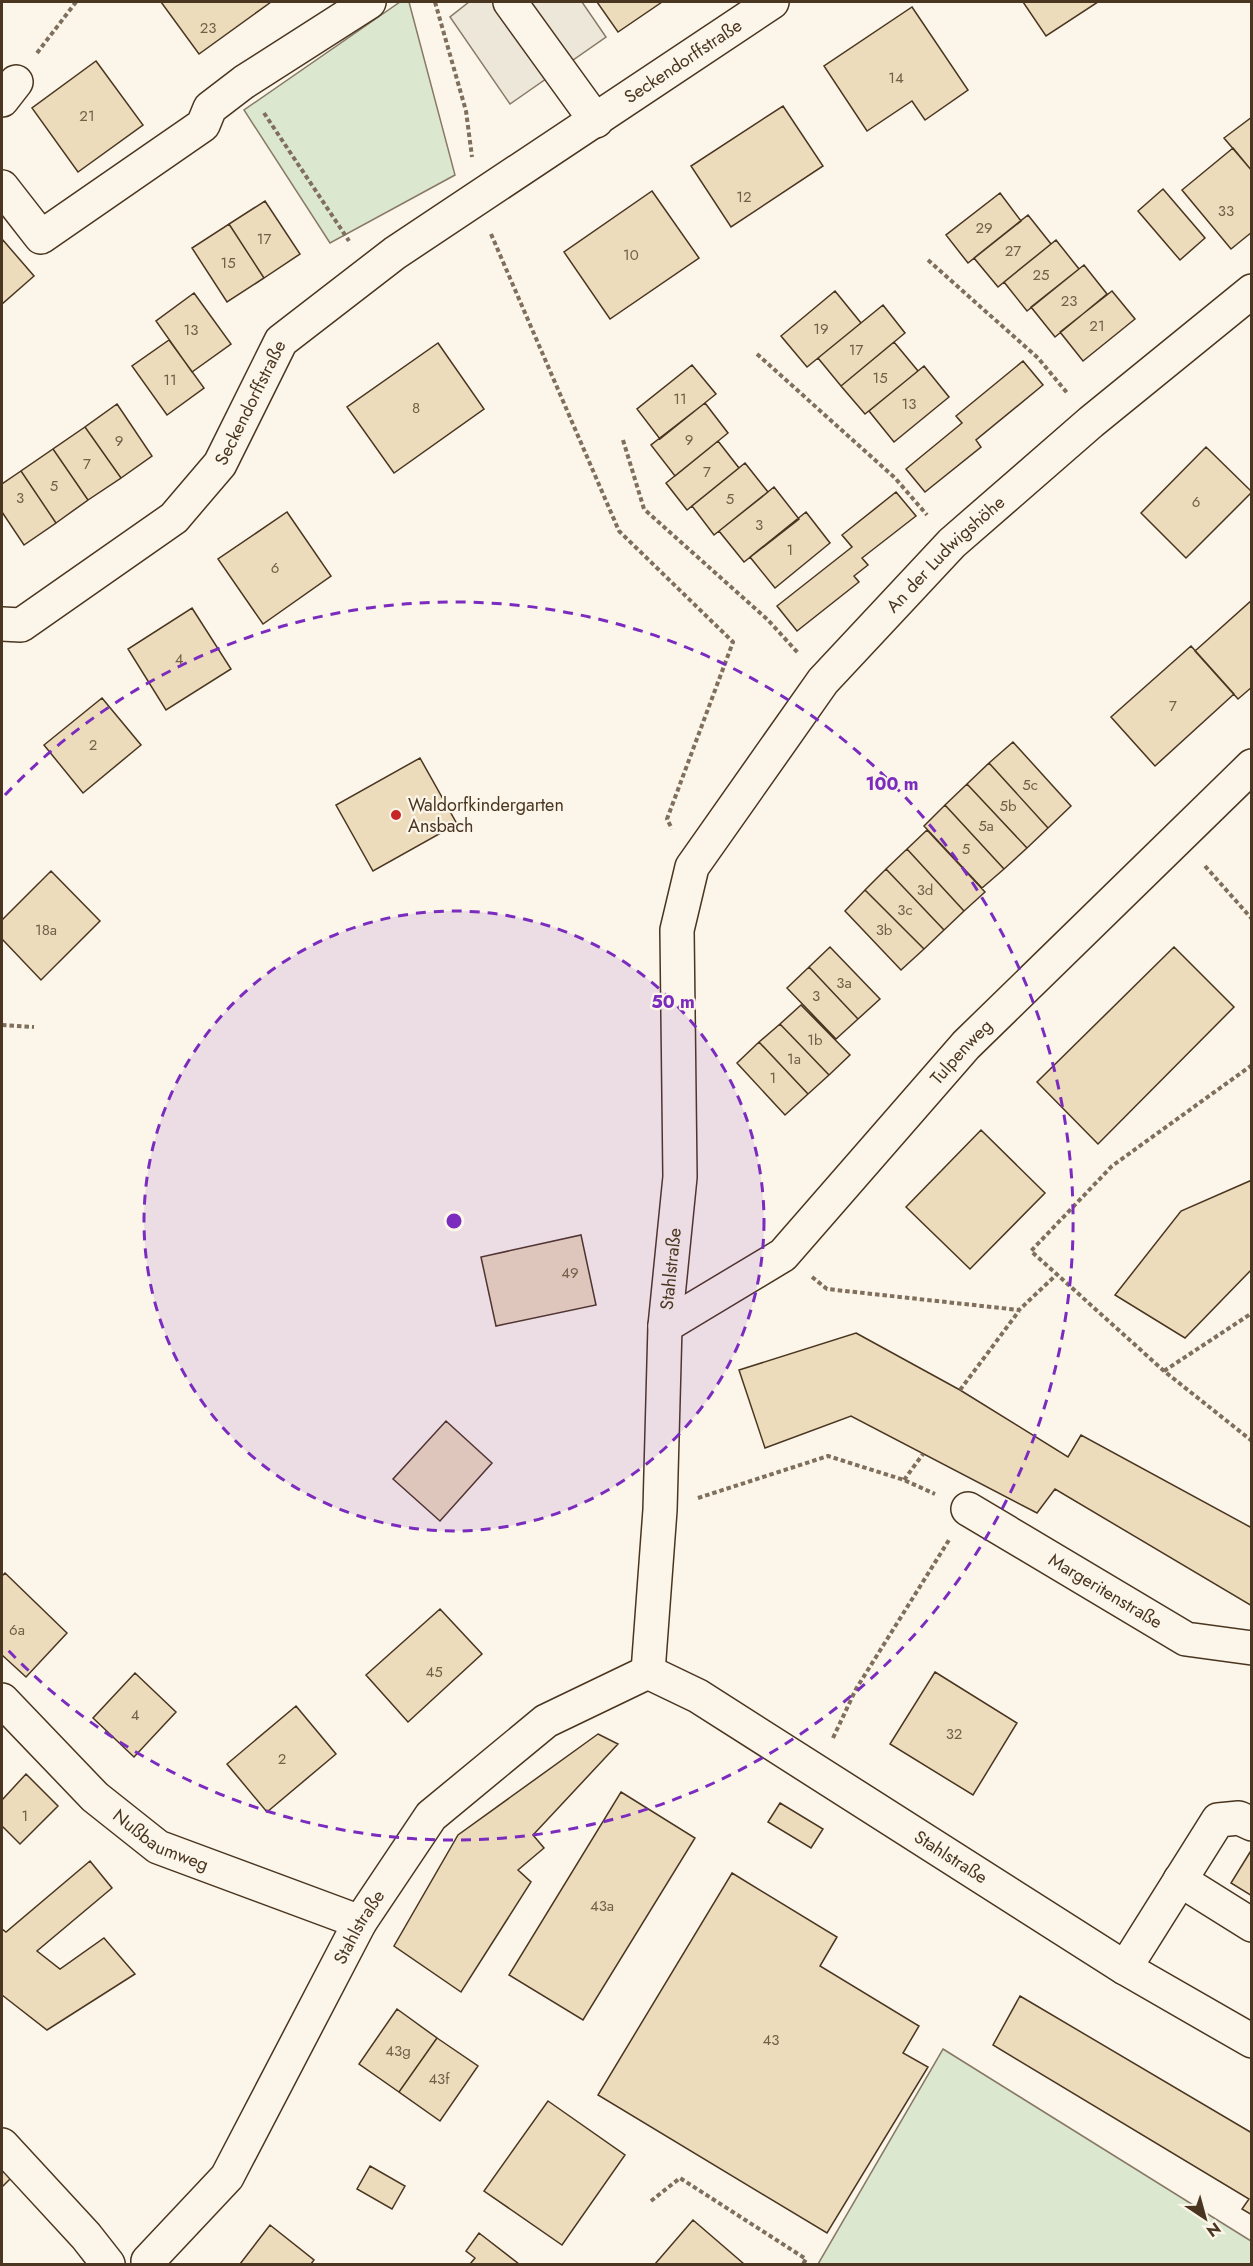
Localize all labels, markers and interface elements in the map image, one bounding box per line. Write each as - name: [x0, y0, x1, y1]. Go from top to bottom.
- street label: Seckendorffstraße: [619, 13, 747, 110]
- house number: 23: [200, 17, 216, 39]
- house number: 14: [888, 67, 904, 89]
- house number: 21: [79, 105, 95, 127]
- house number: 12: [736, 186, 752, 208]
- house number: 33: [1218, 200, 1234, 222]
- house number: 29: [975, 217, 993, 239]
- house number: 17: [257, 228, 271, 250]
- house number: 27: [1005, 240, 1021, 262]
- house number: 10: [623, 244, 639, 266]
- house number: 15: [220, 252, 236, 274]
- house number: 25: [1033, 264, 1050, 286]
- house number: 23: [1061, 290, 1077, 312]
- house number: 21: [1089, 315, 1105, 337]
- house number: 19: [813, 318, 829, 340]
- house number: 13: [184, 319, 198, 341]
- street label: Seckendorffstraße: [208, 336, 292, 470]
- house number: 17: [849, 339, 863, 361]
- house number: 15: [872, 367, 888, 389]
- house number: 11: [163, 369, 177, 391]
- house number: 11: [673, 388, 687, 410]
- house number: 13: [902, 393, 916, 415]
- house number: 8: [412, 397, 420, 419]
- house number: 9: [685, 429, 693, 451]
- house number: 9: [115, 430, 123, 452]
- house number: 7: [83, 453, 91, 475]
- house number: 7: [703, 461, 711, 483]
- house number: 5: [50, 475, 58, 497]
- house number: 3: [16, 487, 24, 509]
- house number: 5: [726, 488, 734, 510]
- street label: An der Ludwigshöhe: [880, 490, 1011, 619]
- house number: 6: [1192, 491, 1200, 513]
- house number: 3: [755, 514, 763, 536]
- house number: 1: [787, 539, 793, 561]
- house number: 6: [271, 557, 279, 579]
- house number: 4: [175, 648, 184, 670]
- house number: 7: [1169, 695, 1177, 717]
- house number: 2: [89, 734, 97, 756]
- text: 100 m: [865, 771, 919, 797]
- house number: 5c: [1022, 774, 1038, 796]
- place label: Waldorfkindergarten Ansbach: [408, 792, 564, 839]
- house number: 5b: [999, 795, 1017, 817]
- marker: Waldorfkindergarten Ansbach: [389, 808, 403, 822]
- house number: 5a: [978, 815, 994, 837]
- house number: 5: [962, 838, 970, 860]
- house number: 3d: [917, 879, 933, 901]
- house number: 3c: [897, 899, 913, 921]
- house number: 18a: [35, 919, 57, 941]
- house number: 3b: [876, 919, 893, 941]
- house number: 3a: [836, 972, 852, 994]
- house number: 3: [812, 985, 820, 1007]
- text: 50 m: [651, 989, 695, 1015]
- street label: Tulpenweg: [924, 1013, 998, 1090]
- house number: 1b: [807, 1029, 823, 1051]
- house number: 1a: [787, 1048, 801, 1070]
- house number: 1: [770, 1067, 776, 1089]
- centre of rings: [444, 1211, 464, 1231]
- street label: Stahlstraße: [654, 1227, 688, 1311]
- house number: 49: [561, 1262, 579, 1284]
- street label: Margeritenstraße: [1044, 1547, 1167, 1635]
- house number: 6a: [9, 1619, 25, 1641]
- house number: 45: [425, 1661, 443, 1683]
- house number: 4: [131, 1704, 140, 1726]
- house number: 32: [946, 1723, 962, 1745]
- house number: 2: [278, 1748, 286, 1770]
- street label: Nußbaumweg: [107, 1803, 212, 1878]
- house number: 1: [22, 1805, 28, 1827]
- street label: Stahlstraße: [909, 1824, 993, 1890]
- street label: Stahlstraße: [327, 1885, 391, 1969]
- house number: 43a: [590, 1895, 614, 1917]
- house number: 43: [763, 2029, 779, 2051]
- house number: 43g: [385, 2040, 411, 2062]
- house number: 43f: [428, 2068, 450, 2090]
- north arrow: [1175, 2188, 1235, 2248]
- text: N: [1202, 2217, 1225, 2243]

